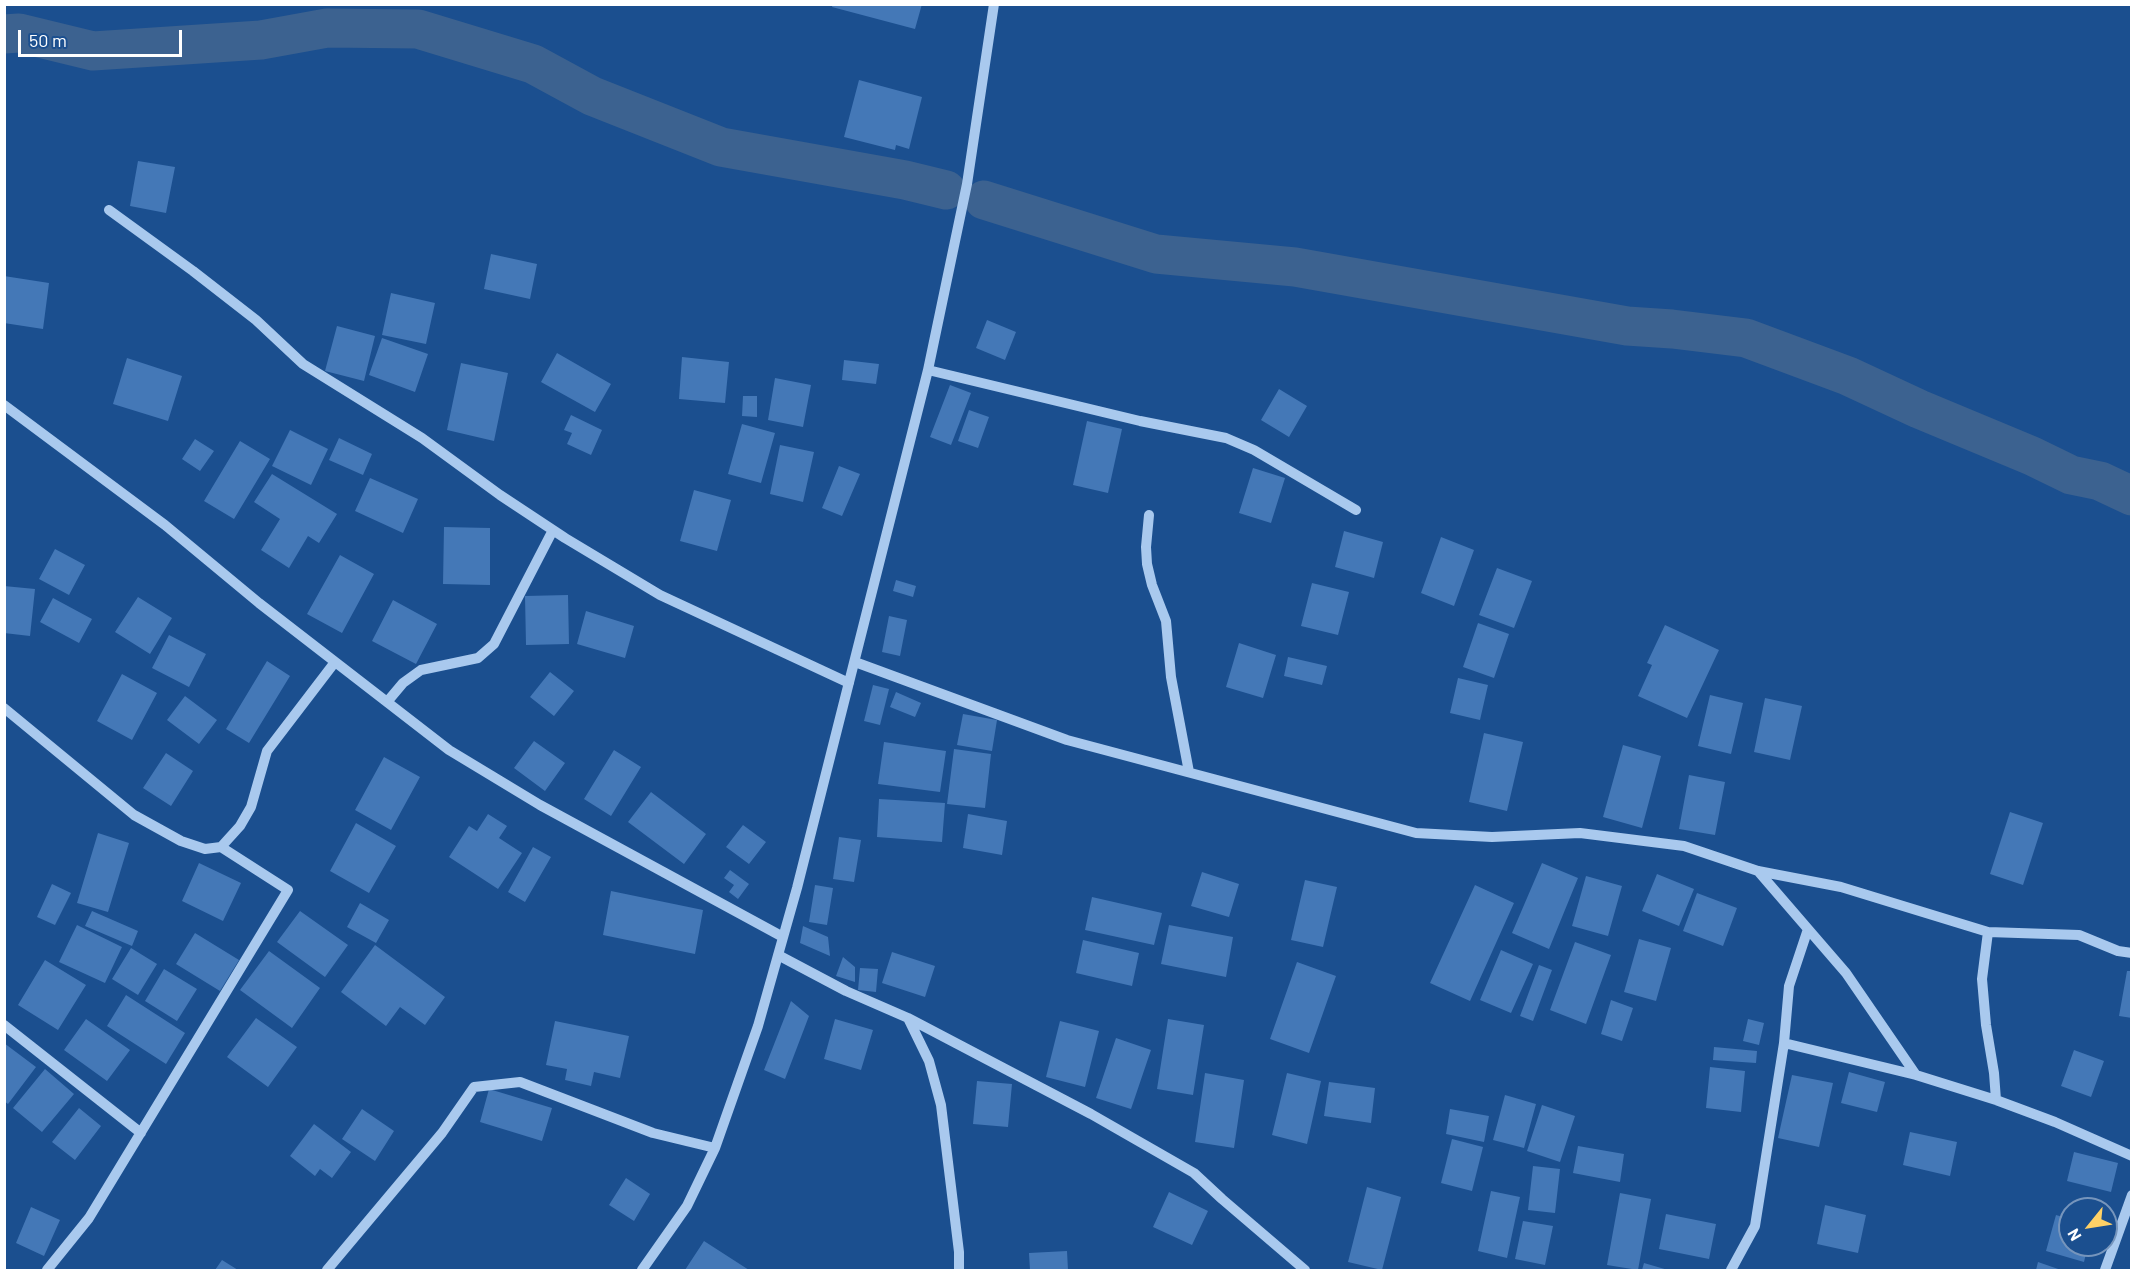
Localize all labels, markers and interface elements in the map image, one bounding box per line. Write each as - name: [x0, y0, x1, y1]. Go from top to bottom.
- scale bar: [21, 18, 184, 56]
- text: 50 m: [29, 29, 67, 51]
- north arrow: [2058, 1197, 2118, 1257]
- text: N: [2063, 1226, 2085, 1245]

